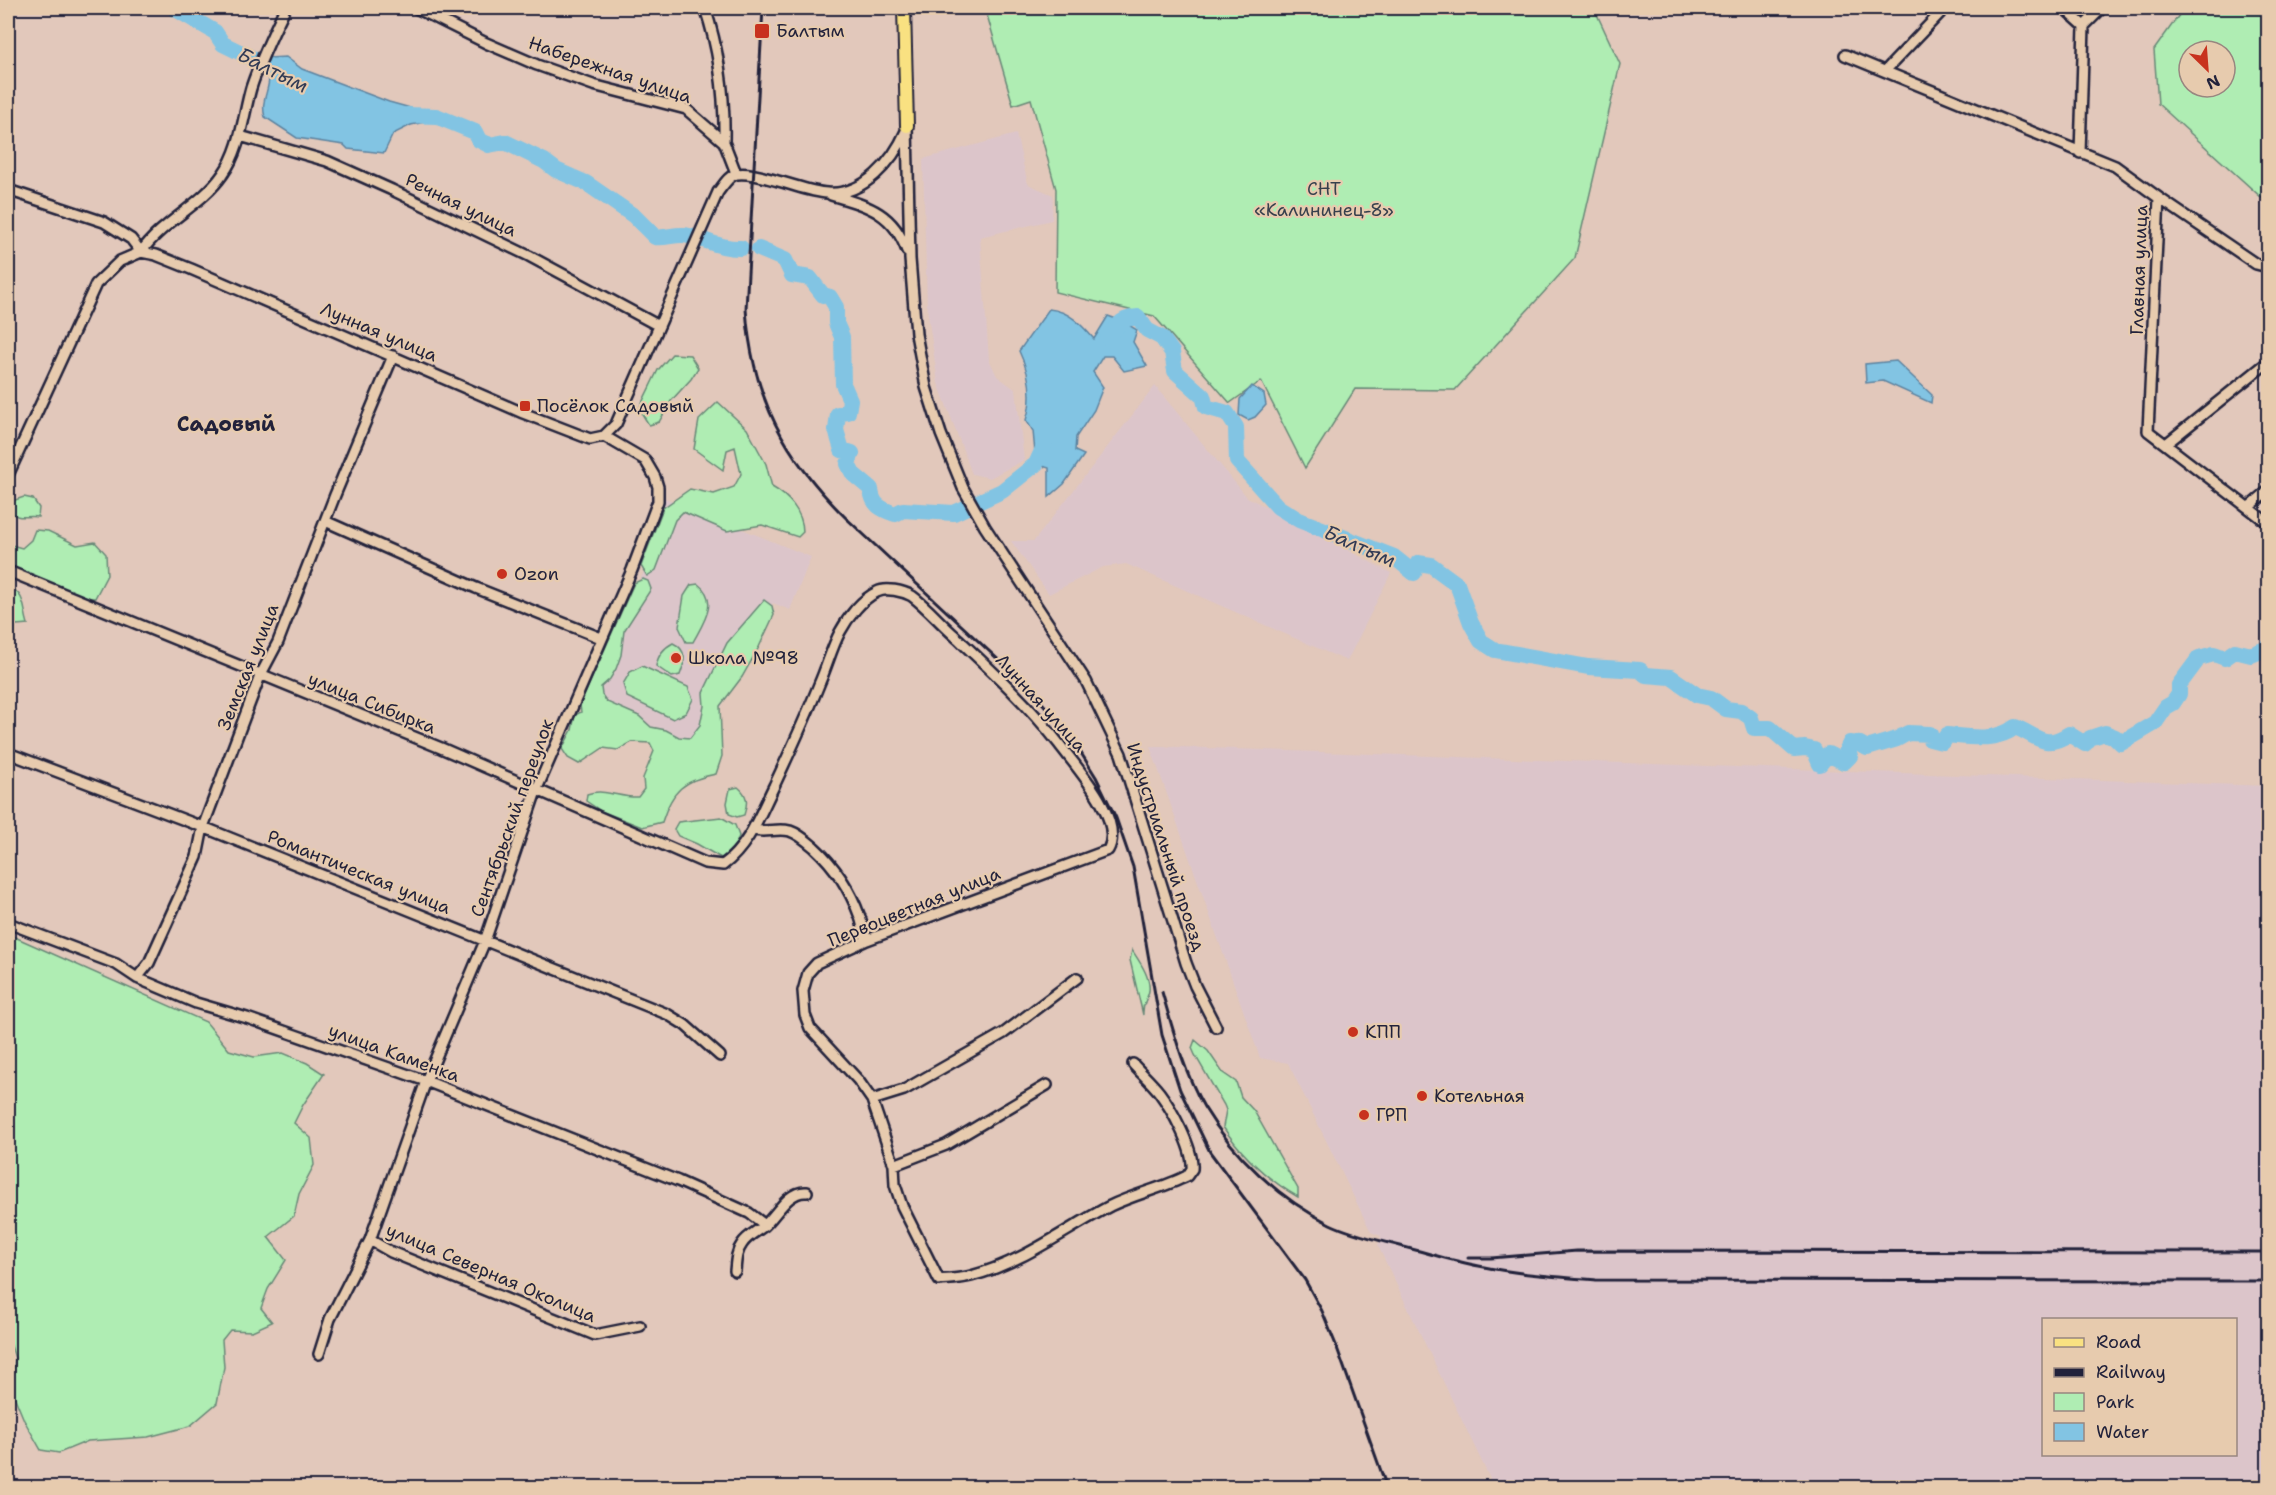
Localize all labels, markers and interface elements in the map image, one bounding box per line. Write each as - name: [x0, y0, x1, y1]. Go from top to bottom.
- place label: Балтым: [776, 19, 845, 43]
- marker: Балтым: [753, 22, 771, 40]
- street label: Набережная улица: [525, 31, 695, 109]
- north arrow: [2177, 39, 2237, 99]
- water label: Балтым: [233, 41, 313, 99]
- text: N: [2203, 70, 2223, 94]
- street label: Речная улица: [401, 168, 521, 242]
- park label: СНТ «Калининец-8»: [1254, 177, 1394, 222]
- street label: Главная улица: [2125, 205, 2153, 335]
- street label: Лунная улица: [317, 297, 441, 367]
- place label: Посёлок Садовый: [537, 394, 694, 418]
- marker: Посёлок Садовый: [518, 399, 532, 413]
- district label: Садовый: [177, 410, 276, 438]
- water label: Балтым: [1320, 519, 1400, 573]
- place label: Ozon: [514, 562, 559, 586]
- marker: Ozon: [495, 567, 509, 581]
- street label: Земская улица: [212, 600, 284, 734]
- place label: Школа №98: [688, 646, 799, 670]
- street label: Лунная улица: [990, 649, 1092, 757]
- marker: Школа №98: [669, 651, 683, 665]
- street label: улица Сибирка: [305, 666, 439, 740]
- street label: Сентябрьский переулок: [465, 715, 559, 920]
- street label: Индустриальный проезд: [1121, 740, 1211, 955]
- street label: Романтическая улица: [264, 824, 454, 920]
- street label: Первоцветная улица: [824, 861, 1004, 953]
- street label: улица Каменка: [325, 1018, 463, 1088]
- place label: КПП: [1365, 1020, 1401, 1044]
- marker: КПП: [1346, 1025, 1360, 1039]
- place label: Котельная: [1434, 1084, 1525, 1108]
- marker: Котельная: [1415, 1089, 1429, 1103]
- place label: ГРП: [1376, 1103, 1407, 1127]
- marker: ГРП: [1357, 1108, 1371, 1122]
- street label: улица Северная Околица: [382, 1218, 600, 1328]
- legend: [2042, 1318, 2237, 1456]
- text: Road: [2096, 1330, 2141, 1354]
- text: Railway: [2096, 1360, 2166, 1384]
- text: Park: [2096, 1390, 2135, 1414]
- text: Water: [2096, 1420, 2149, 1444]

